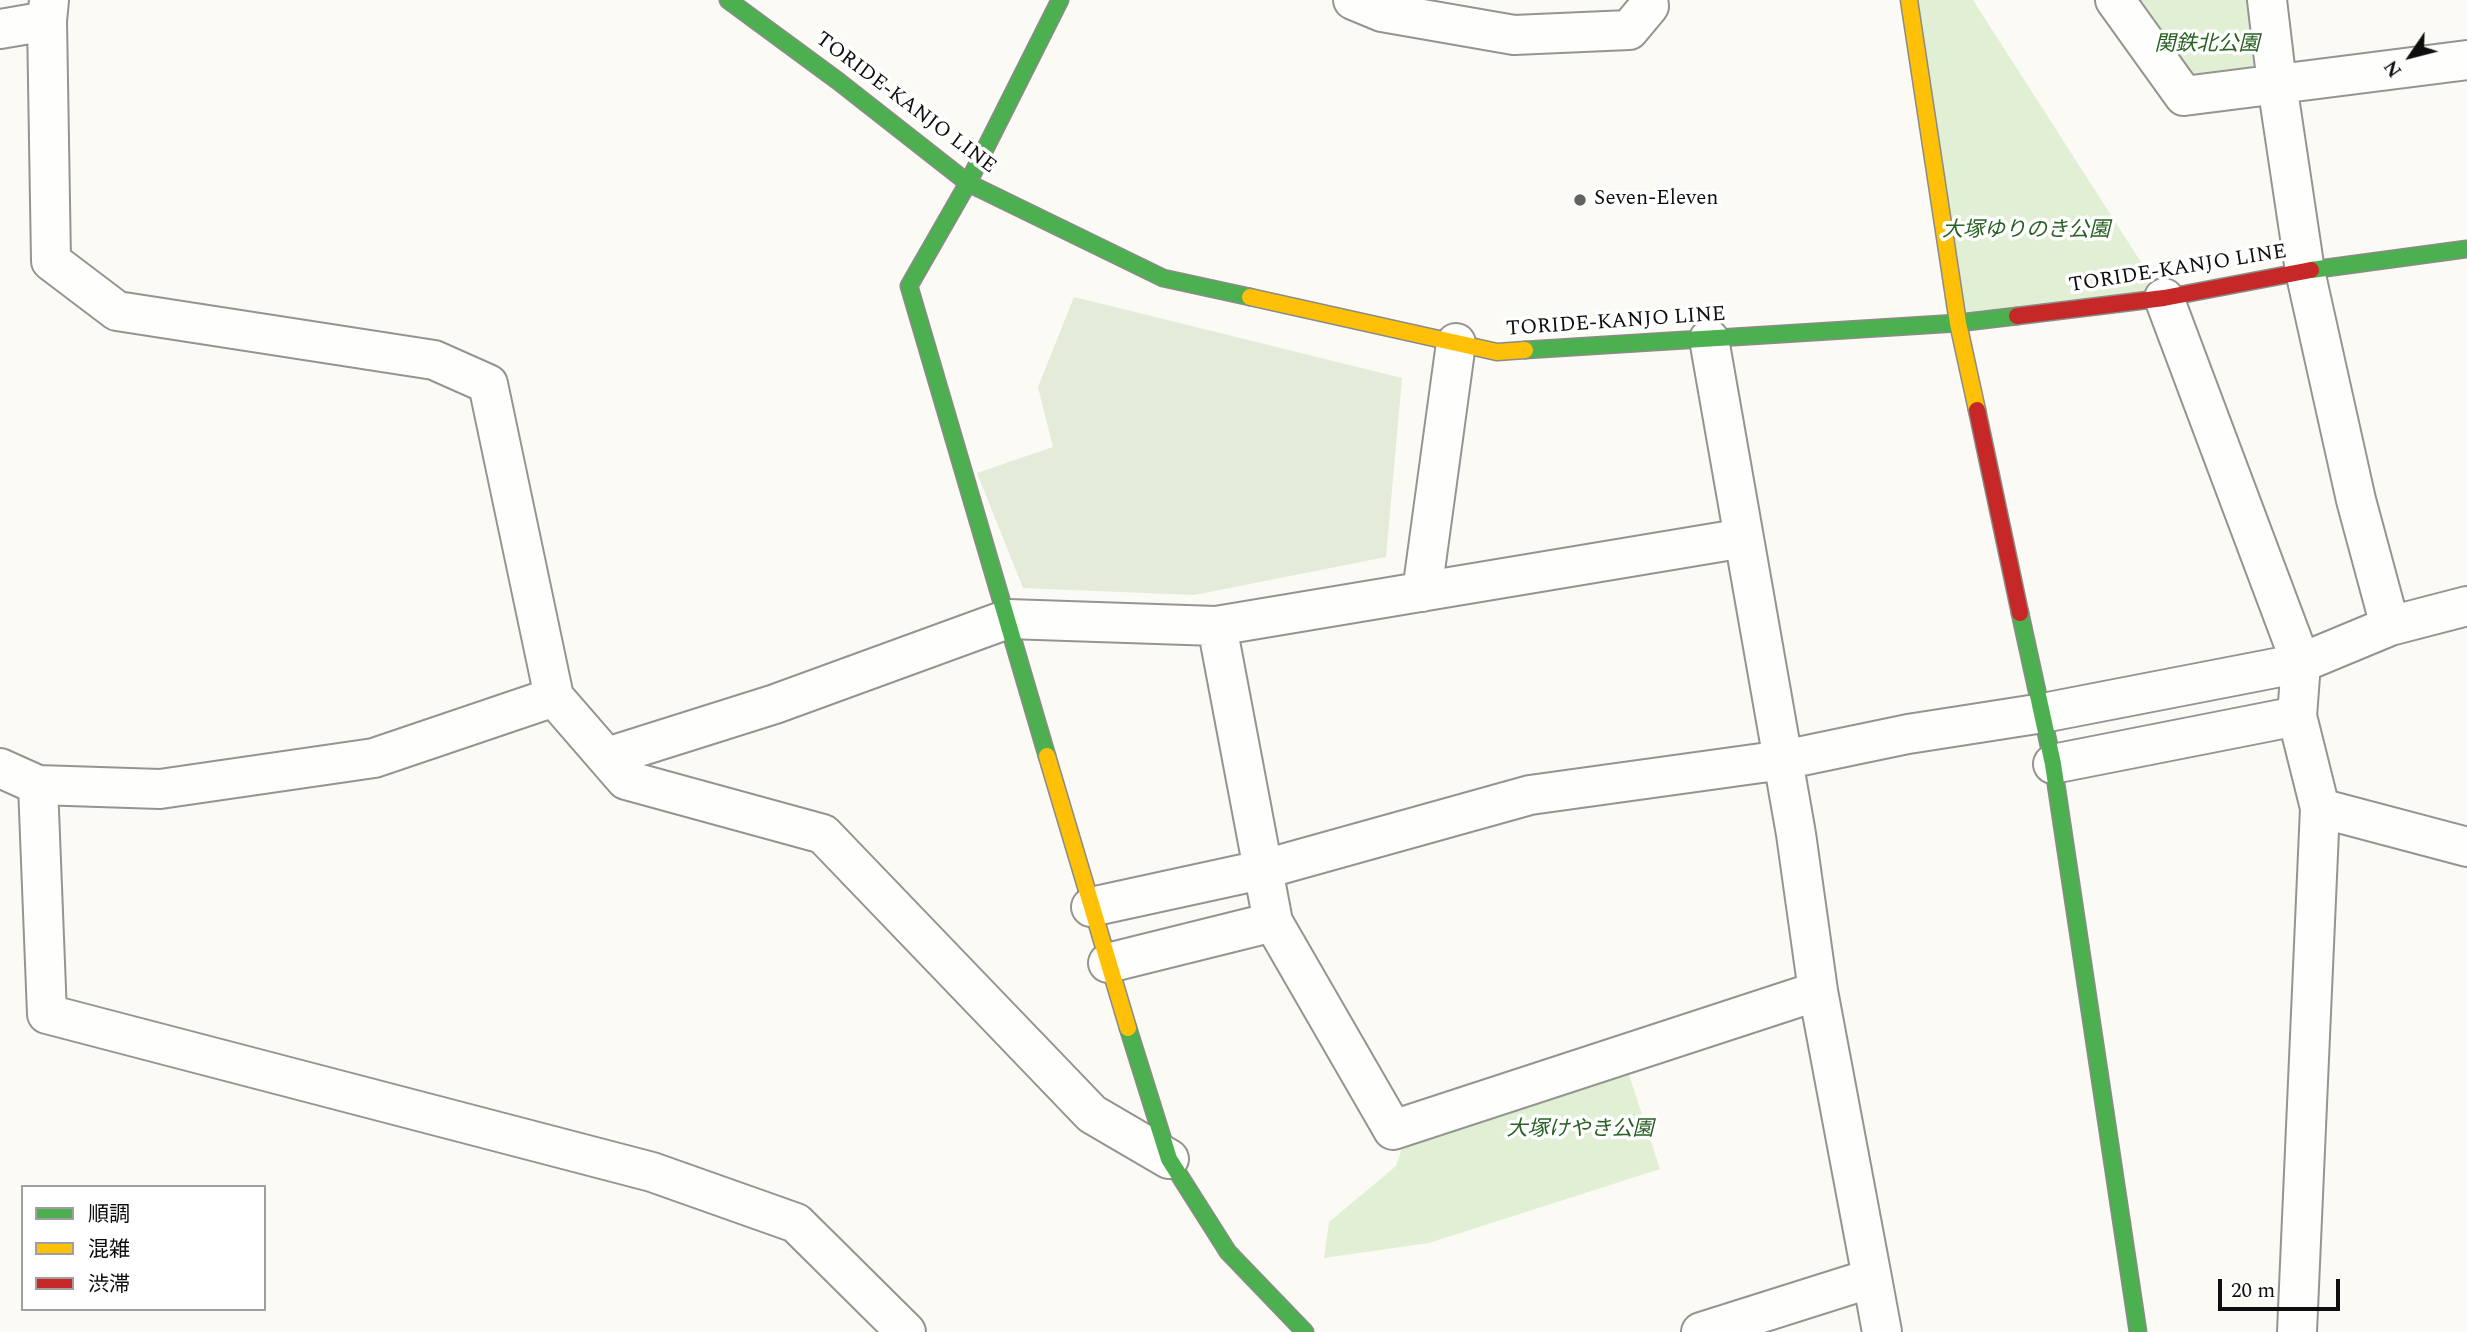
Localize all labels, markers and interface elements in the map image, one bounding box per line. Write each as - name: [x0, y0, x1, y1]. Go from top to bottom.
- north arrow: [2376, 21, 2446, 91]
- street label: TORIDE-KANJO LINE: [810, 28, 1000, 180]
- park label: 関鉄北公園: [2155, 33, 2259, 59]
- text: N: [2377, 54, 2410, 83]
- place label: Seven-Eleven: [1594, 187, 1719, 213]
- marker: Seven-Eleven: [1572, 192, 1588, 208]
- park label: 大塚ゆりのき公園: [1942, 219, 2110, 245]
- street label: TORIDE-KANJO LINE: [2067, 240, 2289, 300]
- street label: TORIDE-KANJO LINE: [1505, 303, 1727, 343]
- park label: 大塚けやき公園: [1507, 1118, 1653, 1144]
- legend: [21, 1185, 266, 1311]
- text: 順調: [88, 1199, 130, 1231]
- text: 混雑: [88, 1234, 130, 1266]
- scale bar: [2222, 1266, 2344, 1310]
- text: 渋滞: [88, 1269, 130, 1301]
- text: 20 m: [2231, 1275, 2275, 1307]

